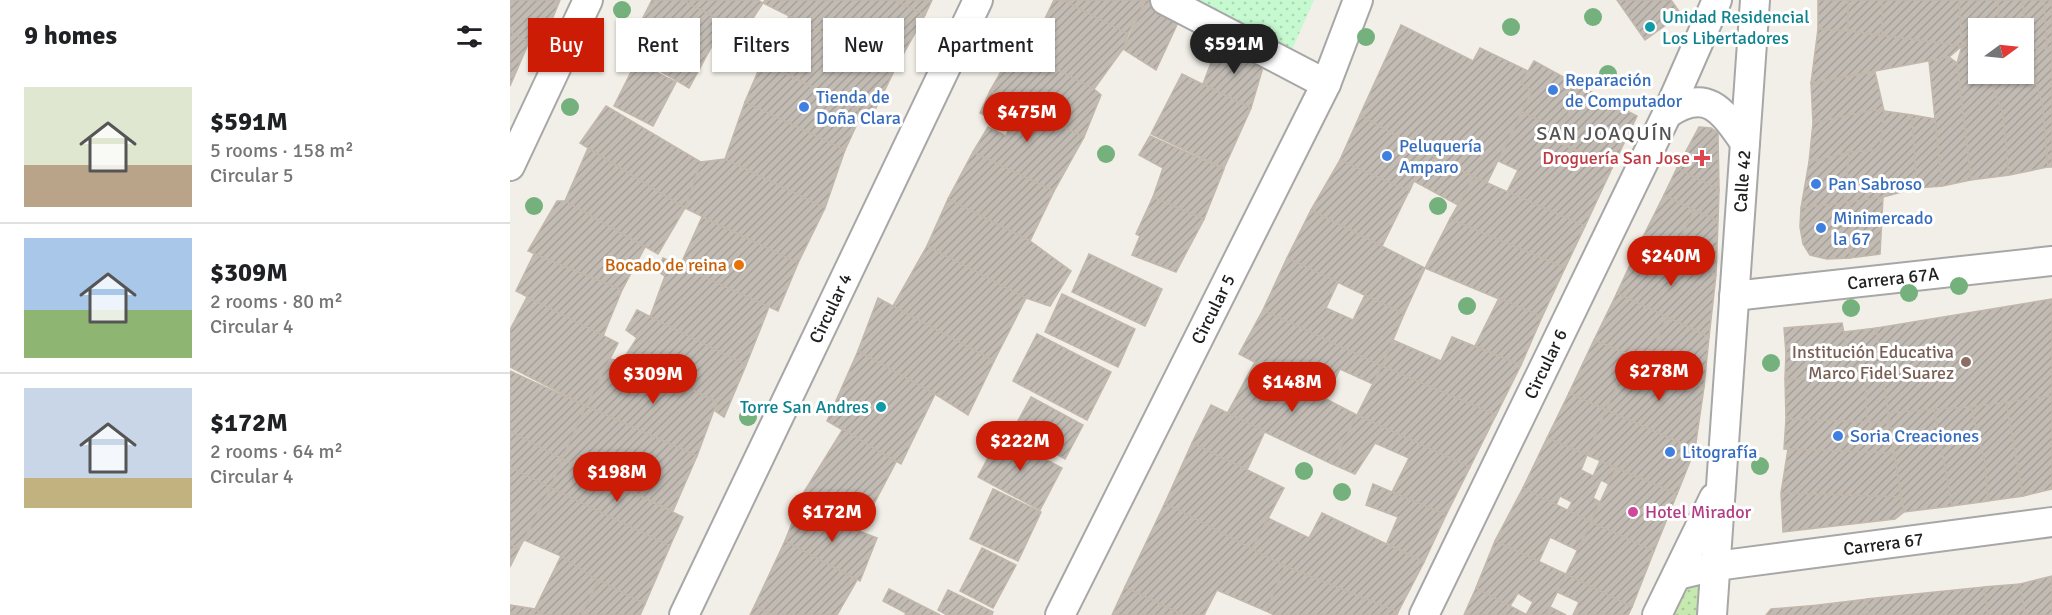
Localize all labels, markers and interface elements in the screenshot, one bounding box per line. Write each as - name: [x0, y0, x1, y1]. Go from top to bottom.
- place label: Unidad Residencial Los Libertadores: [1662, 6, 1810, 49]
- chip: Buy: [528, 18, 604, 72]
- chip: Rent: [616, 18, 700, 72]
- chip: Filters: [712, 18, 811, 72]
- chip: New: [823, 18, 904, 72]
- chip: Apartment: [916, 18, 1055, 72]
- north arrow: [1968, 18, 2034, 84]
- map controls: [1968, 18, 2034, 84]
- text: 9 homes: [24, 20, 117, 52]
- icon: filters: [453, 20, 486, 53]
- marker: Unidad Residencial Los Libertadores: [1643, 20, 1657, 34]
- pin: $591M: [1192, 24, 1276, 75]
- text: $591M: [1204, 31, 1264, 56]
- place label: Reparación de Computador: [1565, 69, 1683, 112]
- marker: Reparación de Computador: [1546, 83, 1560, 97]
- place label: Tienda de Doña Clara: [816, 86, 901, 129]
- pin: $475M: [985, 92, 1069, 143]
- text: $475M: [997, 99, 1057, 124]
- marker: Tienda de Doña Clara: [797, 100, 811, 114]
- text: $591M: [210, 106, 288, 138]
- icon: home: [72, 111, 144, 183]
- district label: SAN JOAQUÍN: [1536, 121, 1674, 146]
- place label: Peluquería Amparo: [1399, 135, 1482, 178]
- text: 5 rooms · 158 m²: [210, 138, 354, 163]
- place label: Droguería San Jose: [1542, 147, 1690, 169]
- marker: Peluquería Amparo: [1380, 149, 1394, 163]
- street label: Calle 42: [1729, 149, 1755, 213]
- marker: Droguería San Jose: [1695, 151, 1709, 165]
- text: Circular 5: [210, 163, 293, 188]
- place label: Pan Sabroso: [1828, 173, 1922, 195]
- marker: Pan Sabroso: [1809, 177, 1823, 191]
- place label: Minimercado la 67: [1833, 207, 1933, 250]
- marker: Minimercado la 67: [1814, 221, 1828, 235]
- pin: $240M: [1629, 236, 1713, 287]
- text: $240M: [1641, 243, 1701, 268]
- place label: Bocado de reina: [605, 254, 727, 276]
- text: $309M: [210, 257, 288, 289]
- marker: Bocado de reina: [732, 258, 746, 272]
- icon: home: [72, 262, 144, 334]
- street label: Carrera 67A: [1846, 263, 1940, 294]
- street label: Circular 4: [804, 269, 857, 347]
- street label: Circular 5: [1186, 271, 1240, 348]
- text: 2 rooms · 80 m²: [210, 289, 343, 314]
- text: Circular 4: [210, 314, 293, 339]
- street label: Circular 6: [1519, 325, 1572, 403]
- place label: Institución Educativa Marco Fidel Suarez: [1792, 341, 1954, 384]
- pin: $278M: [1617, 351, 1701, 402]
- pin: $309M: [611, 354, 695, 405]
- marker: Institución Educativa Marco Fidel Suarez: [1959, 355, 1973, 369]
- text: $278M: [1629, 358, 1689, 383]
- text: $309M: [623, 361, 683, 386]
- pin: $148M: [1250, 362, 1334, 413]
- text: $148M: [1262, 369, 1322, 394]
- place label: Torre San Andres: [740, 396, 869, 418]
- marker: Torre San Andres: [874, 400, 888, 414]
- text: $172M: [210, 407, 288, 439]
- icon: home: [72, 412, 144, 484]
- pin: $222M: [978, 421, 1062, 472]
- place label: Soria Creaciones: [1850, 425, 1979, 447]
- text: $222M: [990, 428, 1050, 453]
- marker: Soria Creaciones: [1831, 429, 1845, 443]
- text: 2 rooms · 64 m²: [210, 439, 343, 464]
- place label: Litografía: [1682, 441, 1757, 463]
- marker: Litografía: [1663, 445, 1677, 459]
- pin: $198M: [575, 452, 659, 503]
- text: $198M: [587, 459, 647, 484]
- text: Circular 4: [210, 464, 293, 489]
- pin: $172M: [790, 492, 874, 543]
- text: $172M: [802, 499, 862, 524]
- place label: Hotel Mirador: [1645, 501, 1752, 523]
- marker: Hotel Mirador: [1626, 505, 1640, 519]
- street label: Carrera 67: [1842, 528, 1925, 560]

